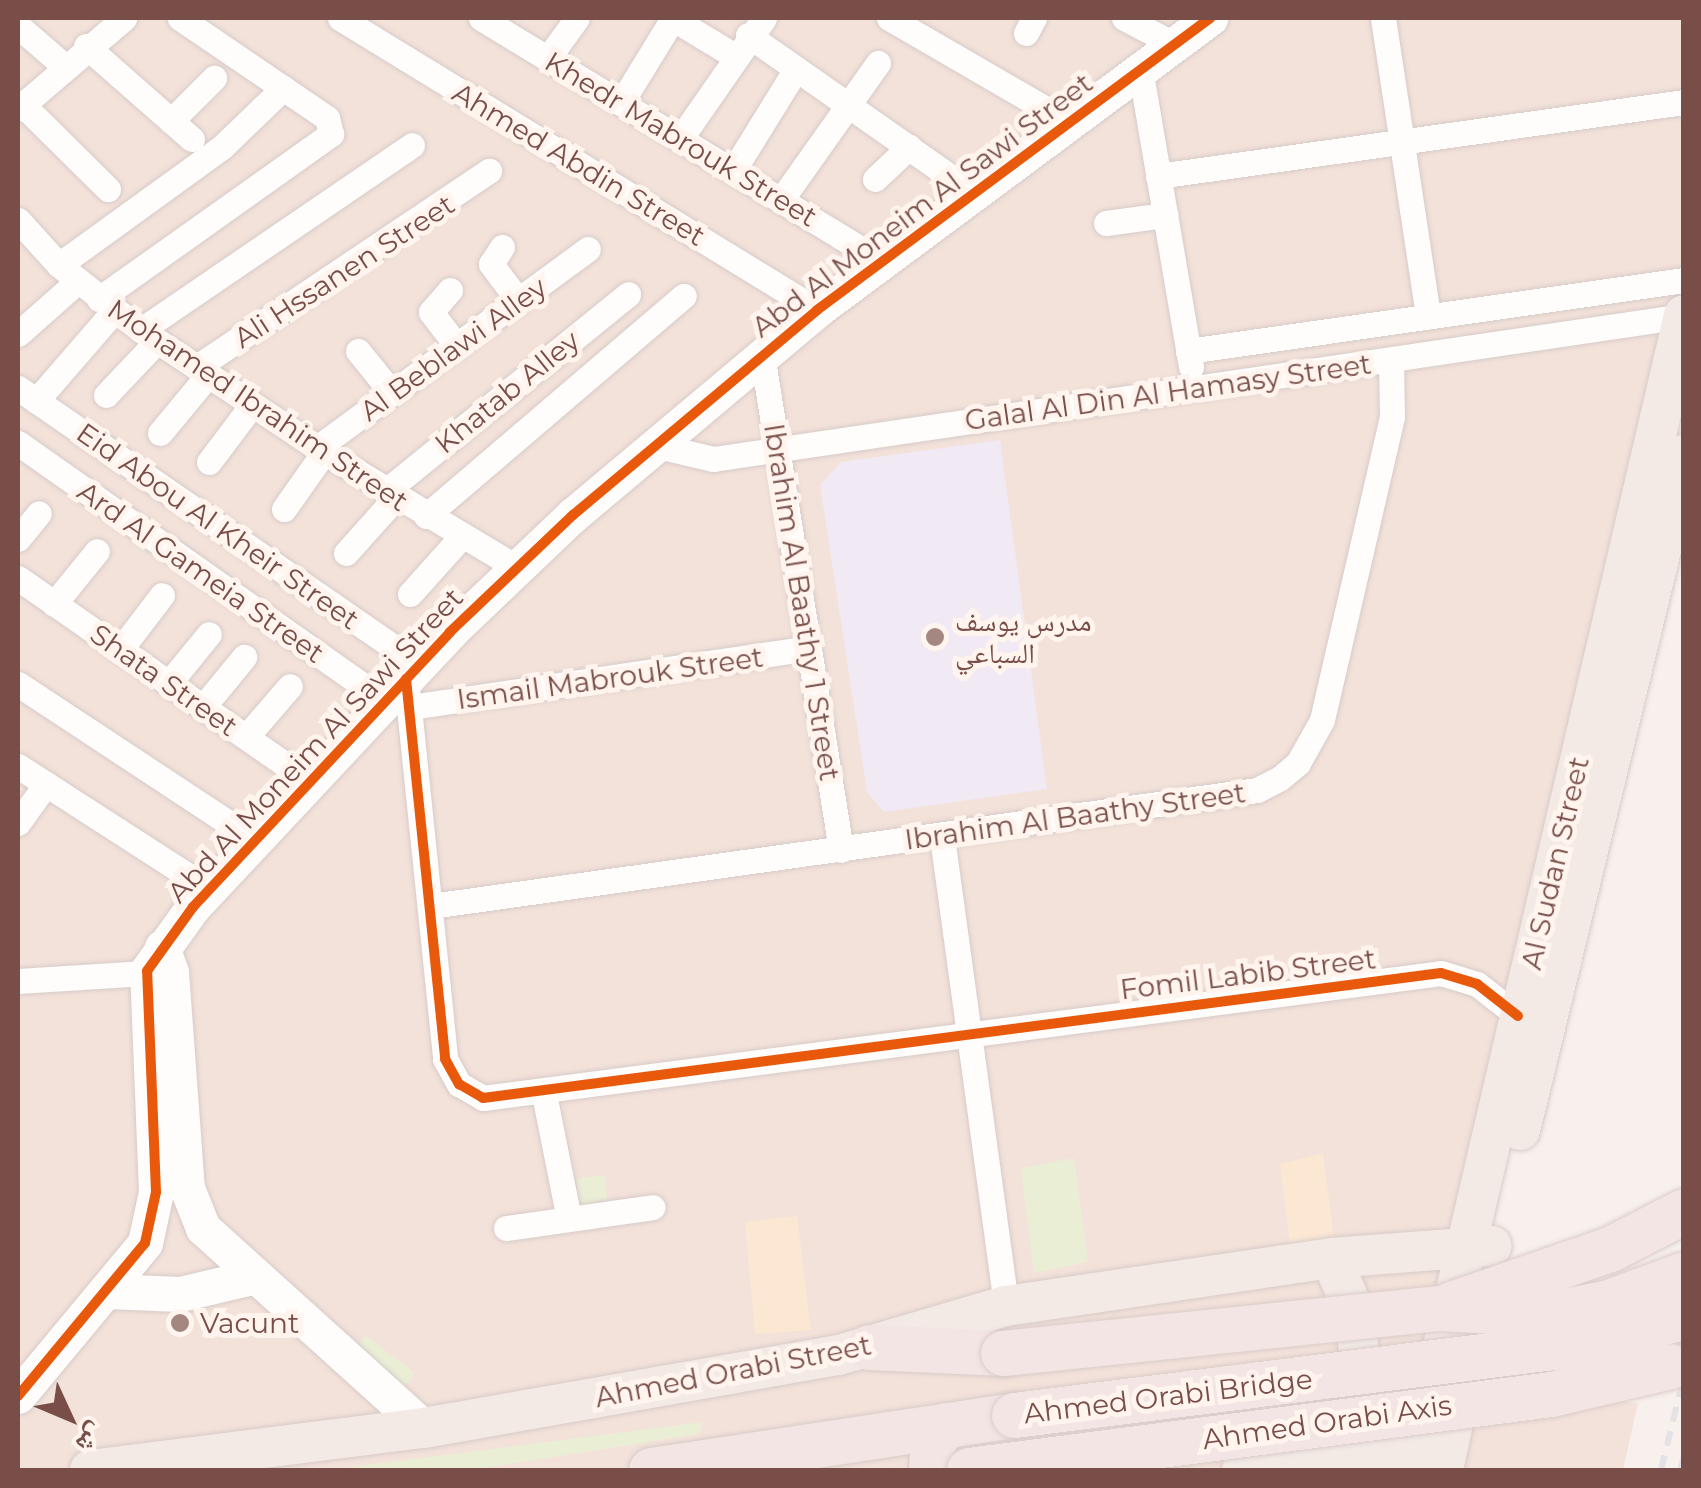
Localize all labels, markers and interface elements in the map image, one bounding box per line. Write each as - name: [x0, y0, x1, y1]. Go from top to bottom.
- street label: Khedr Mabrouk Street: [539, 44, 823, 234]
- street label: Abd Al Moneim Al Sawi Street: [745, 66, 1099, 344]
- street label: Ahmed Abdin Street: [447, 75, 711, 253]
- street label: Ali Hssanen Street: [228, 187, 460, 355]
- street label: Al Beblawi Alley: [353, 270, 553, 428]
- street label: Mohamed Ibrahim Street: [101, 292, 415, 518]
- street label: Khatab Alley: [428, 324, 586, 460]
- street label: Galal Al Din Al Hamasy Street: [963, 347, 1373, 437]
- street label: Eid Abou Al Kheir Street: [70, 416, 366, 636]
- street label: Ibrahim Al Baathy 1 Street: [757, 421, 847, 783]
- street label: Ard Al Gameia Street: [71, 474, 331, 670]
- street label: Abd Al Moneim Al Sawi Street: [160, 581, 470, 909]
- place label: مدرس يوسف السباعي: [955, 604, 1092, 670]
- street label: Shata Street: [84, 617, 244, 743]
- marker: مدرس يوسف السباعي: [924, 626, 946, 648]
- street label: Ismail Mabrouk Street: [455, 640, 765, 716]
- street label: Al Sudan Street: [1514, 753, 1596, 973]
- street label: Ibrahim Al Baathy Street: [903, 775, 1247, 857]
- street label: Fomil Labib Street: [1118, 942, 1378, 1006]
- place label: Vacunt: [200, 1306, 299, 1340]
- marker: Vacunt: [169, 1312, 191, 1334]
- street label: Ahmed Orabi Street: [592, 1328, 874, 1414]
- street label: Ahmed Orabi Bridge: [1022, 1362, 1314, 1430]
- north arrow: [20, 1368, 120, 1468]
- street label: Ahmed Orabi Axis: [1200, 1388, 1454, 1456]
- text: ش: [69, 1416, 114, 1461]

